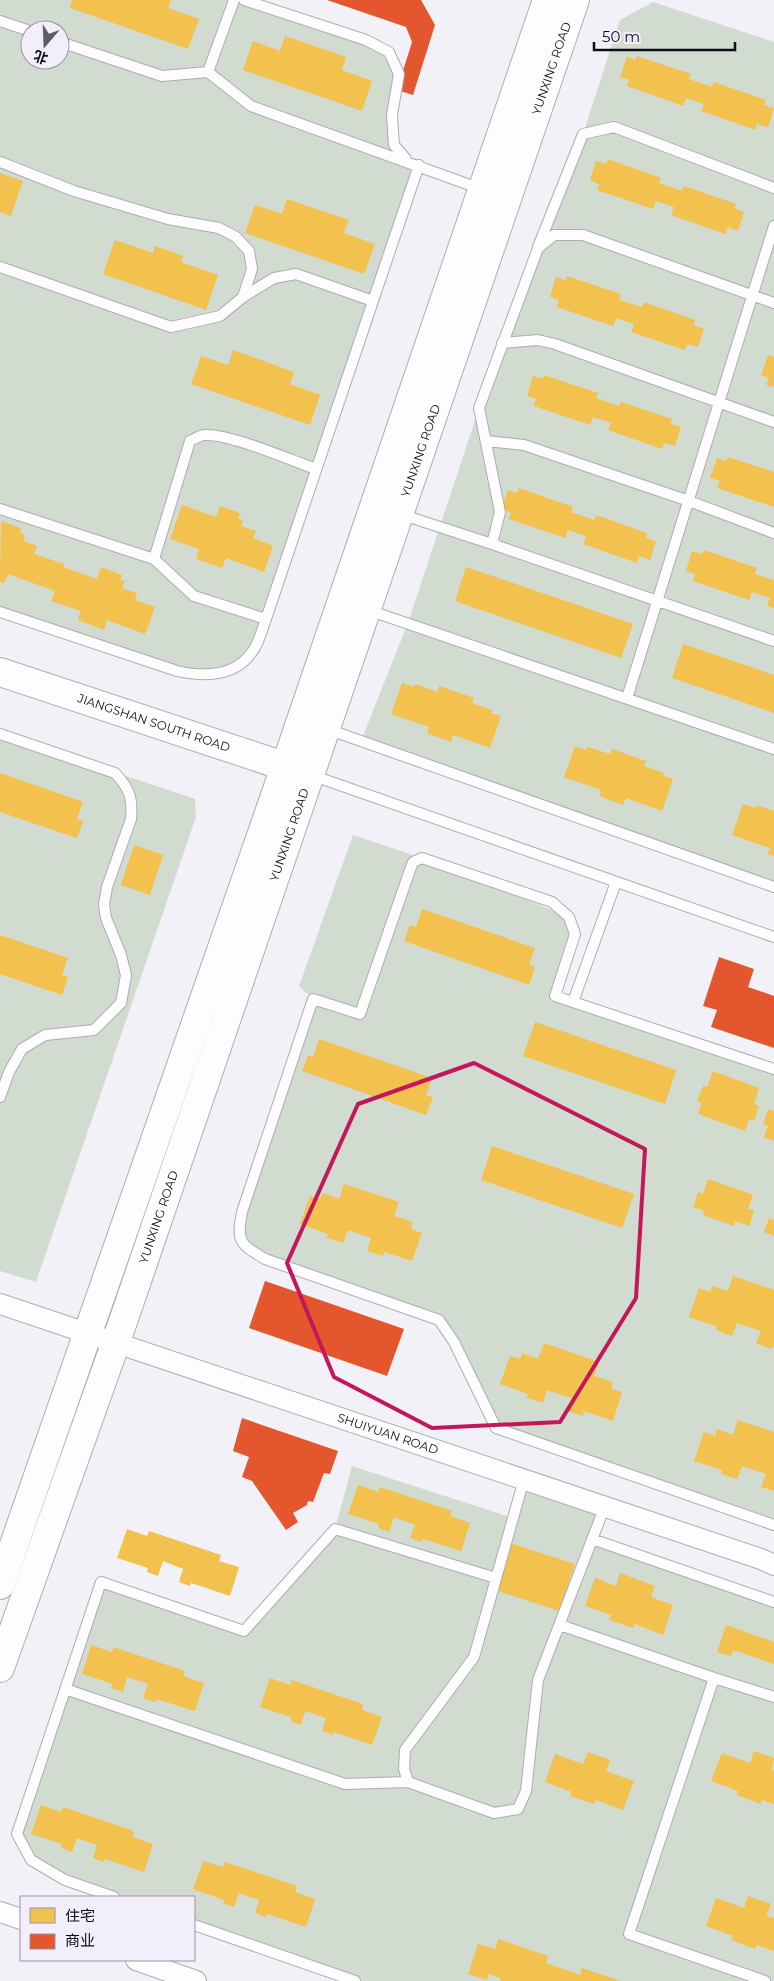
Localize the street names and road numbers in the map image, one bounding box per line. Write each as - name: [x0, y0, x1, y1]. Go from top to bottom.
- street label: YUNXING ROAD: [528, 20, 574, 117]
- street label: YUNXING ROAD: [398, 402, 443, 499]
- street label: JIANGSHAN SOUTH ROAD: [75, 690, 232, 755]
- street label: YUNXING ROAD: [266, 786, 312, 883]
- street label: YUNXING ROAD: [135, 1168, 181, 1265]
- street label: SHUIYUAN ROAD: [335, 1410, 441, 1457]

